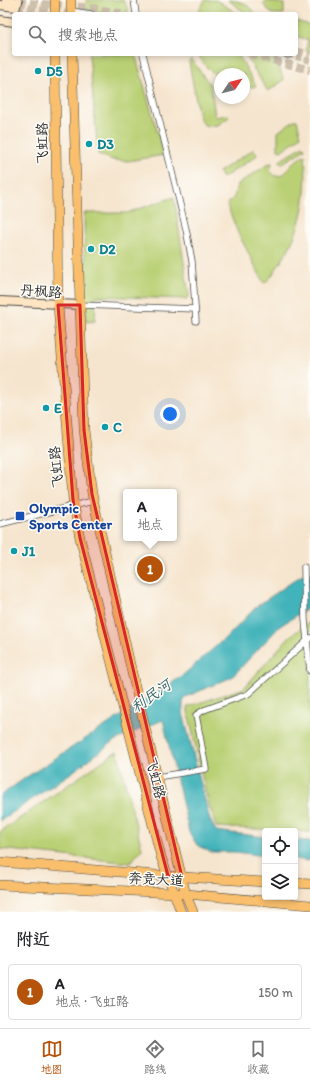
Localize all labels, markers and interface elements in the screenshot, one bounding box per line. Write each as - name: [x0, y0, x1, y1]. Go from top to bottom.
- search box: [12, 12, 298, 56]
- icon: search: [26, 23, 48, 45]
- text: 搜索地点: [58, 26, 118, 44]
- place label: D5: [46, 63, 63, 80]
- marker: D5: [33, 66, 43, 76]
- north arrow: [214, 68, 250, 104]
- street label: 飞虹路: [34, 122, 51, 164]
- place label: D3: [97, 136, 114, 153]
- marker: D3: [84, 139, 94, 149]
- place label: D2: [99, 241, 116, 258]
- marker: D2: [86, 244, 96, 254]
- street label: 丹枫路: [19, 282, 63, 301]
- place label: E: [54, 400, 62, 417]
- marker: E: [41, 403, 51, 413]
- your location: [160, 404, 180, 424]
- place label: C: [113, 419, 122, 436]
- marker: C: [100, 422, 110, 432]
- street label: 飞虹路: [46, 445, 67, 489]
- popup: [123, 489, 177, 541]
- text: A: [137, 498, 147, 516]
- place label: Olympic Sports Center: [29, 500, 112, 533]
- marker: Olympic Sports Center: [14, 510, 26, 522]
- text: 地点: [137, 517, 163, 532]
- place label: J1: [21, 543, 36, 560]
- marker: J1: [9, 546, 19, 556]
- pin: 1: [137, 554, 163, 584]
- water label: 利民河: [127, 674, 177, 716]
- street label: 飞虹路: [142, 756, 169, 801]
- map controls: [262, 828, 298, 900]
- button: locate: [262, 828, 298, 864]
- button: layers: [262, 864, 298, 900]
- street label: 奔竞大道: [128, 870, 184, 889]
- text: 附近: [16, 929, 50, 949]
- text: A: [55, 975, 65, 993]
- text: 1: [27, 985, 33, 1000]
- text: 150 m: [258, 985, 293, 1000]
- text: 地点 · 飞虹路: [55, 994, 129, 1009]
- tab: 地图: [41, 1038, 63, 1076]
- tab: 路线: [144, 1038, 166, 1076]
- tab: 收藏: [247, 1038, 269, 1076]

